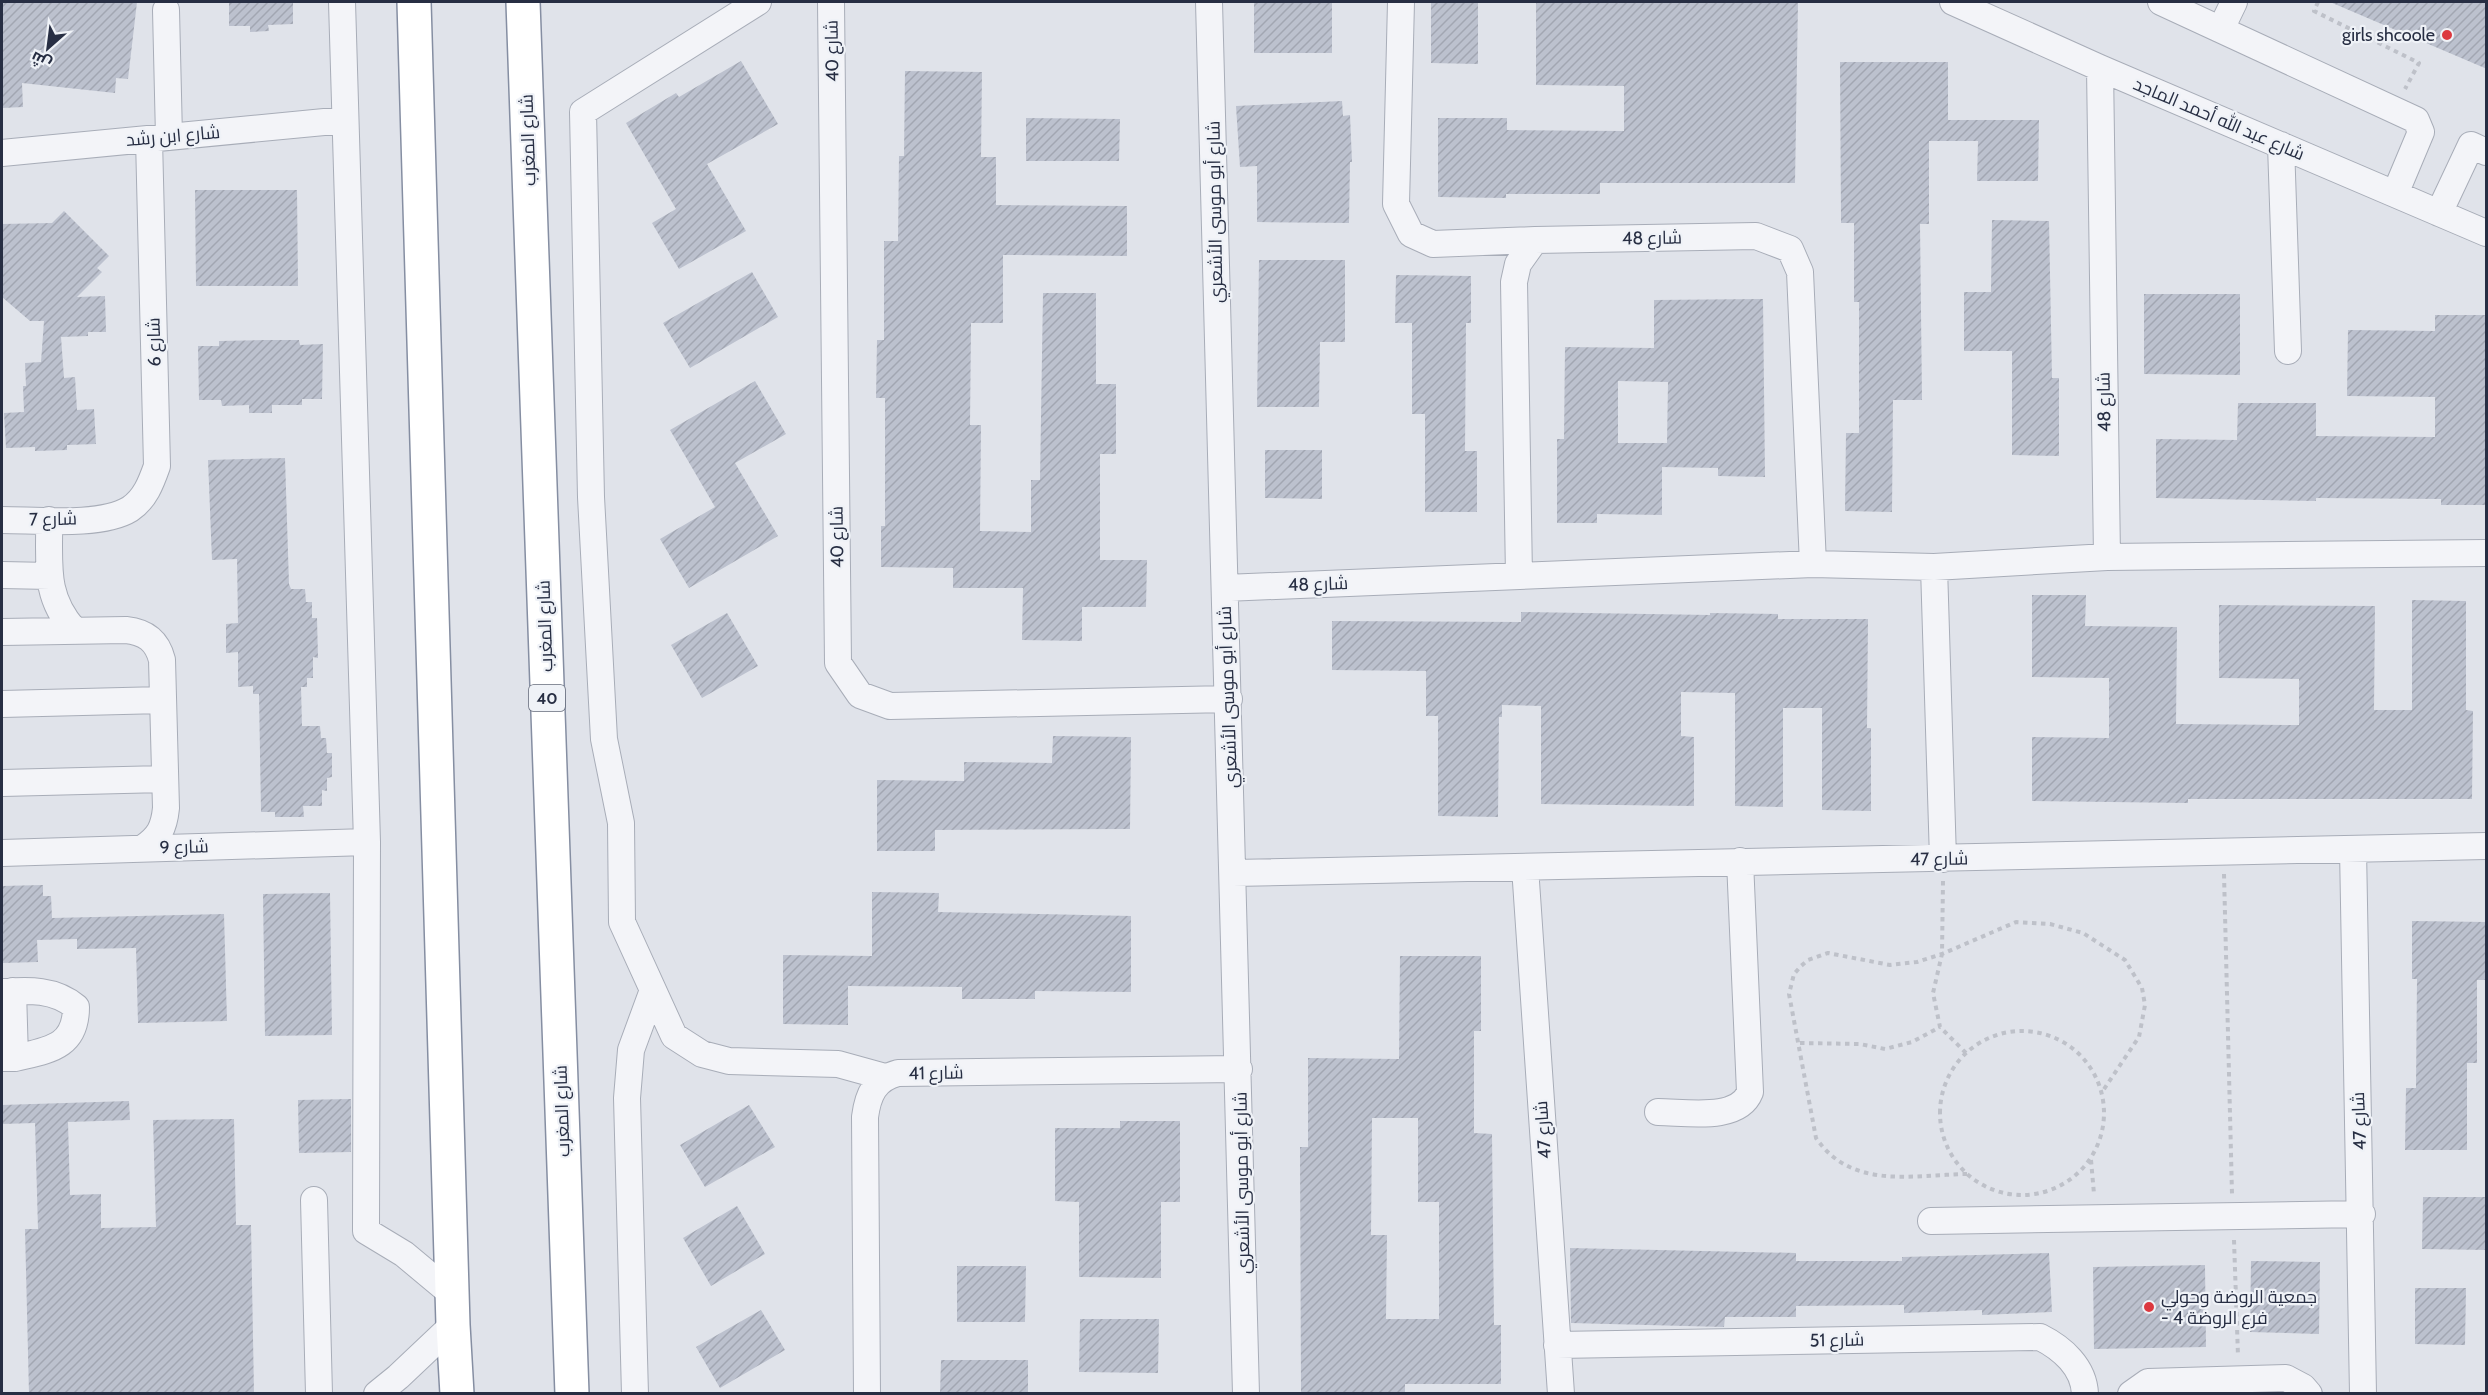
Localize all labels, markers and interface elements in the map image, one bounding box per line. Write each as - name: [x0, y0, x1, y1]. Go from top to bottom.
- north arrow: [18, 18, 78, 78]
- street label: شارع 40: [820, 20, 845, 82]
- place label: girls shcoole: [2342, 24, 2435, 46]
- marker: girls shcoole: [2440, 28, 2454, 42]
- text: ش: [28, 48, 55, 74]
- street label: شارع عبد الله أحمد الماجد: [2130, 72, 2308, 166]
- street label: شارع المغرب: [515, 94, 542, 186]
- street label: شارع ابن رشد: [125, 121, 221, 152]
- street label: شارع أبو موسى الأشعري: [1202, 121, 1231, 303]
- street label: شارع 48: [1622, 226, 1682, 251]
- street label: شارع 6: [143, 317, 166, 367]
- street label: شارع 48: [2092, 372, 2117, 432]
- street label: شارع 40: [825, 506, 850, 568]
- street label: شارع 7: [29, 508, 77, 531]
- street label: شارع 48: [1288, 572, 1349, 597]
- street label: شارع المغرب: [532, 580, 559, 672]
- street label: شارع أبو موسى الأشعري: [1214, 605, 1245, 789]
- road number: 40: [529, 685, 565, 711]
- street label: شارع 9: [159, 835, 209, 860]
- street label: شارع 47: [1910, 847, 1968, 872]
- street label: شارع 41: [908, 1062, 964, 1085]
- street label: شارع المغرب: [549, 1065, 576, 1157]
- street label: شارع 47: [2347, 1091, 2372, 1151]
- street label: شارع أبو موسى الأشعري: [1229, 1092, 1258, 1274]
- street label: شارع 47: [1530, 1100, 1557, 1160]
- place label: جمعية الروضة وحولي - فرع الروضة 4: [2161, 1286, 2317, 1330]
- marker: جمعية الروضة وحولي - فرع الروضة 4: [2142, 1300, 2156, 1314]
- street label: شارع 51: [1810, 1329, 1864, 1352]

